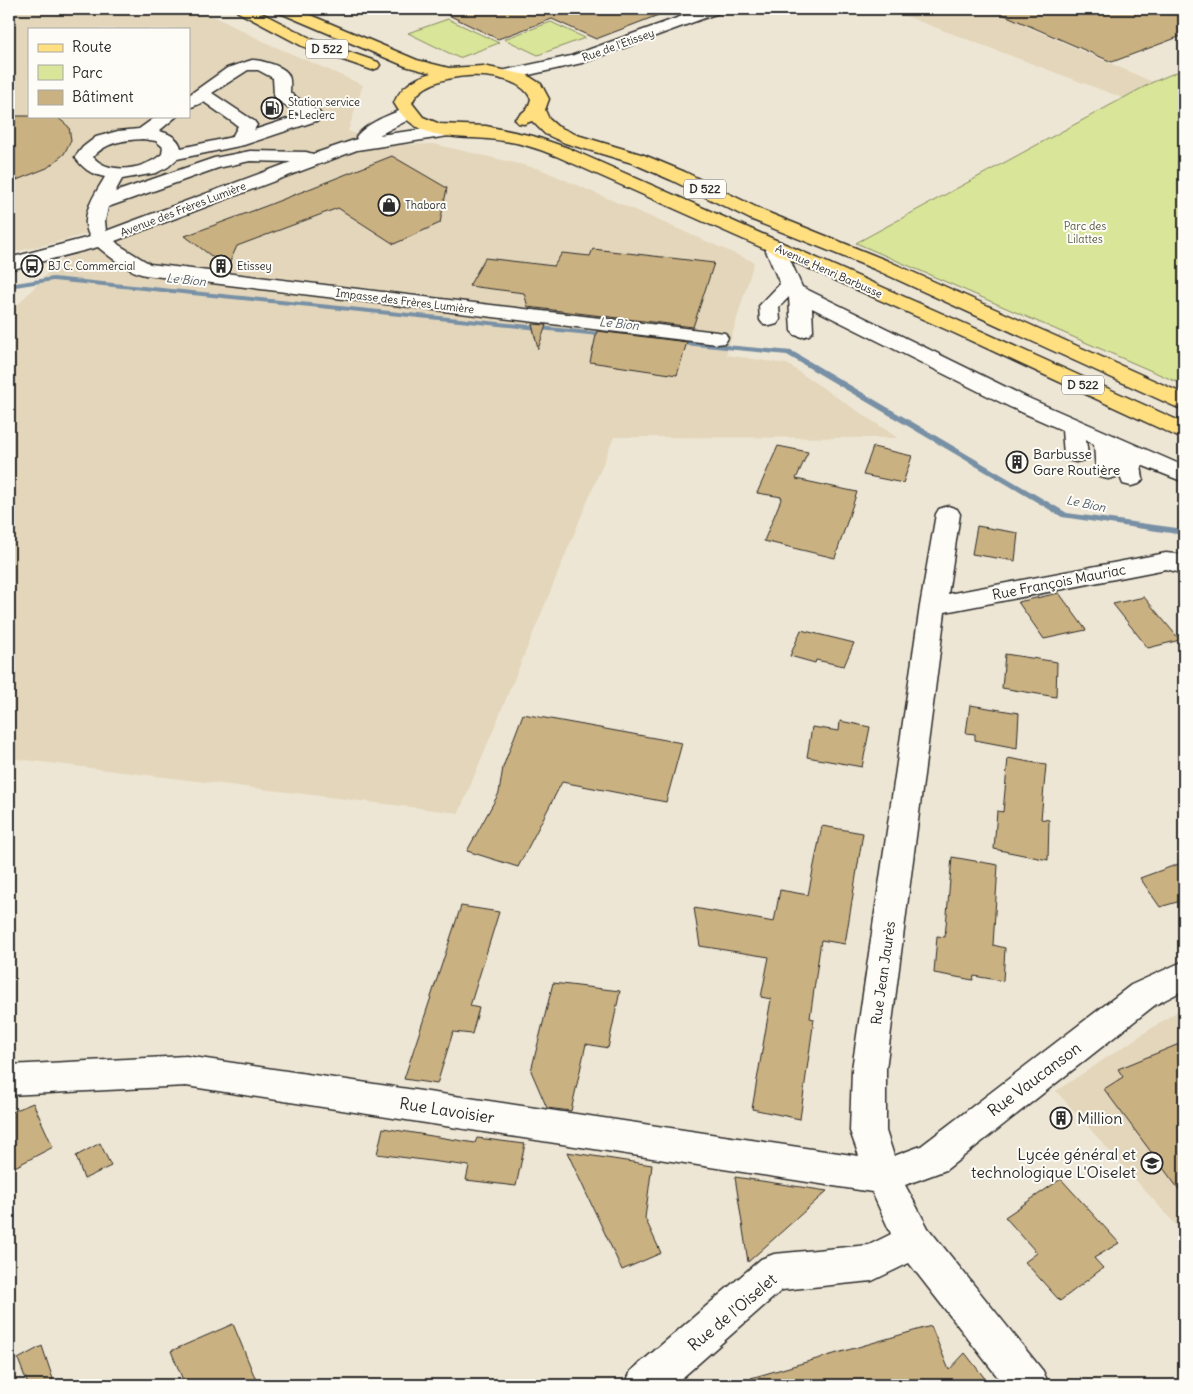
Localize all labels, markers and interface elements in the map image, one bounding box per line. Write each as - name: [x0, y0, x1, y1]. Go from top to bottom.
- street label: Rue de l'Etissey: [580, 25, 656, 65]
- legend: [28, 28, 190, 118]
- text: Route: [72, 37, 112, 56]
- road number: D 522: [306, 40, 348, 59]
- text: Parc: [72, 63, 103, 82]
- text: Bâtiment: [72, 87, 134, 106]
- place label: Station service E. Leclerc: [288, 95, 360, 122]
- fuel station icon: Station service E. Leclerc: [260, 96, 284, 120]
- street label: Avenue des Frères Lumière: [118, 179, 248, 239]
- road number: D 522: [684, 180, 726, 198]
- shop icon: Thabora: [377, 193, 401, 217]
- place label: Thabora: [405, 198, 446, 212]
- park label: Parc des Lilattes: [1064, 219, 1106, 246]
- street label: Avenue Henri Barbusse: [773, 241, 885, 301]
- bus stop icon: BJ C. Commercial: [20, 254, 44, 278]
- building icon: Etissey: [209, 254, 233, 278]
- place label: BJ C. Commercial: [48, 259, 135, 273]
- place label: Etissey: [237, 259, 272, 273]
- water label: Le Bion: [166, 270, 208, 289]
- street label: Impasse des Frères Lumière: [335, 286, 475, 316]
- water label: Le Bion: [599, 314, 641, 333]
- road number: D 522: [1062, 376, 1104, 394]
- place label: Barbusse Gare Routière: [1033, 445, 1120, 479]
- building icon: Barbusse Gare Routière: [1005, 450, 1029, 474]
- water label: Le Bion: [1065, 492, 1108, 515]
- street label: Rue François Mauriac: [991, 560, 1127, 604]
- street label: Rue Jean Jaurès: [867, 920, 899, 1026]
- street label: Rue Vaucanson: [983, 1037, 1085, 1121]
- street label: Rue Lavoisier: [398, 1093, 496, 1127]
- building icon: Million: [1049, 1106, 1073, 1130]
- place label: Million: [1077, 1108, 1123, 1128]
- place label: Lycée général et technologique L'Oiselet: [971, 1144, 1137, 1182]
- school or university icon: Lycée général et technologique L'Oiselet: [1140, 1151, 1164, 1175]
- street label: Rue de l'Oiselet: [684, 1269, 781, 1355]

